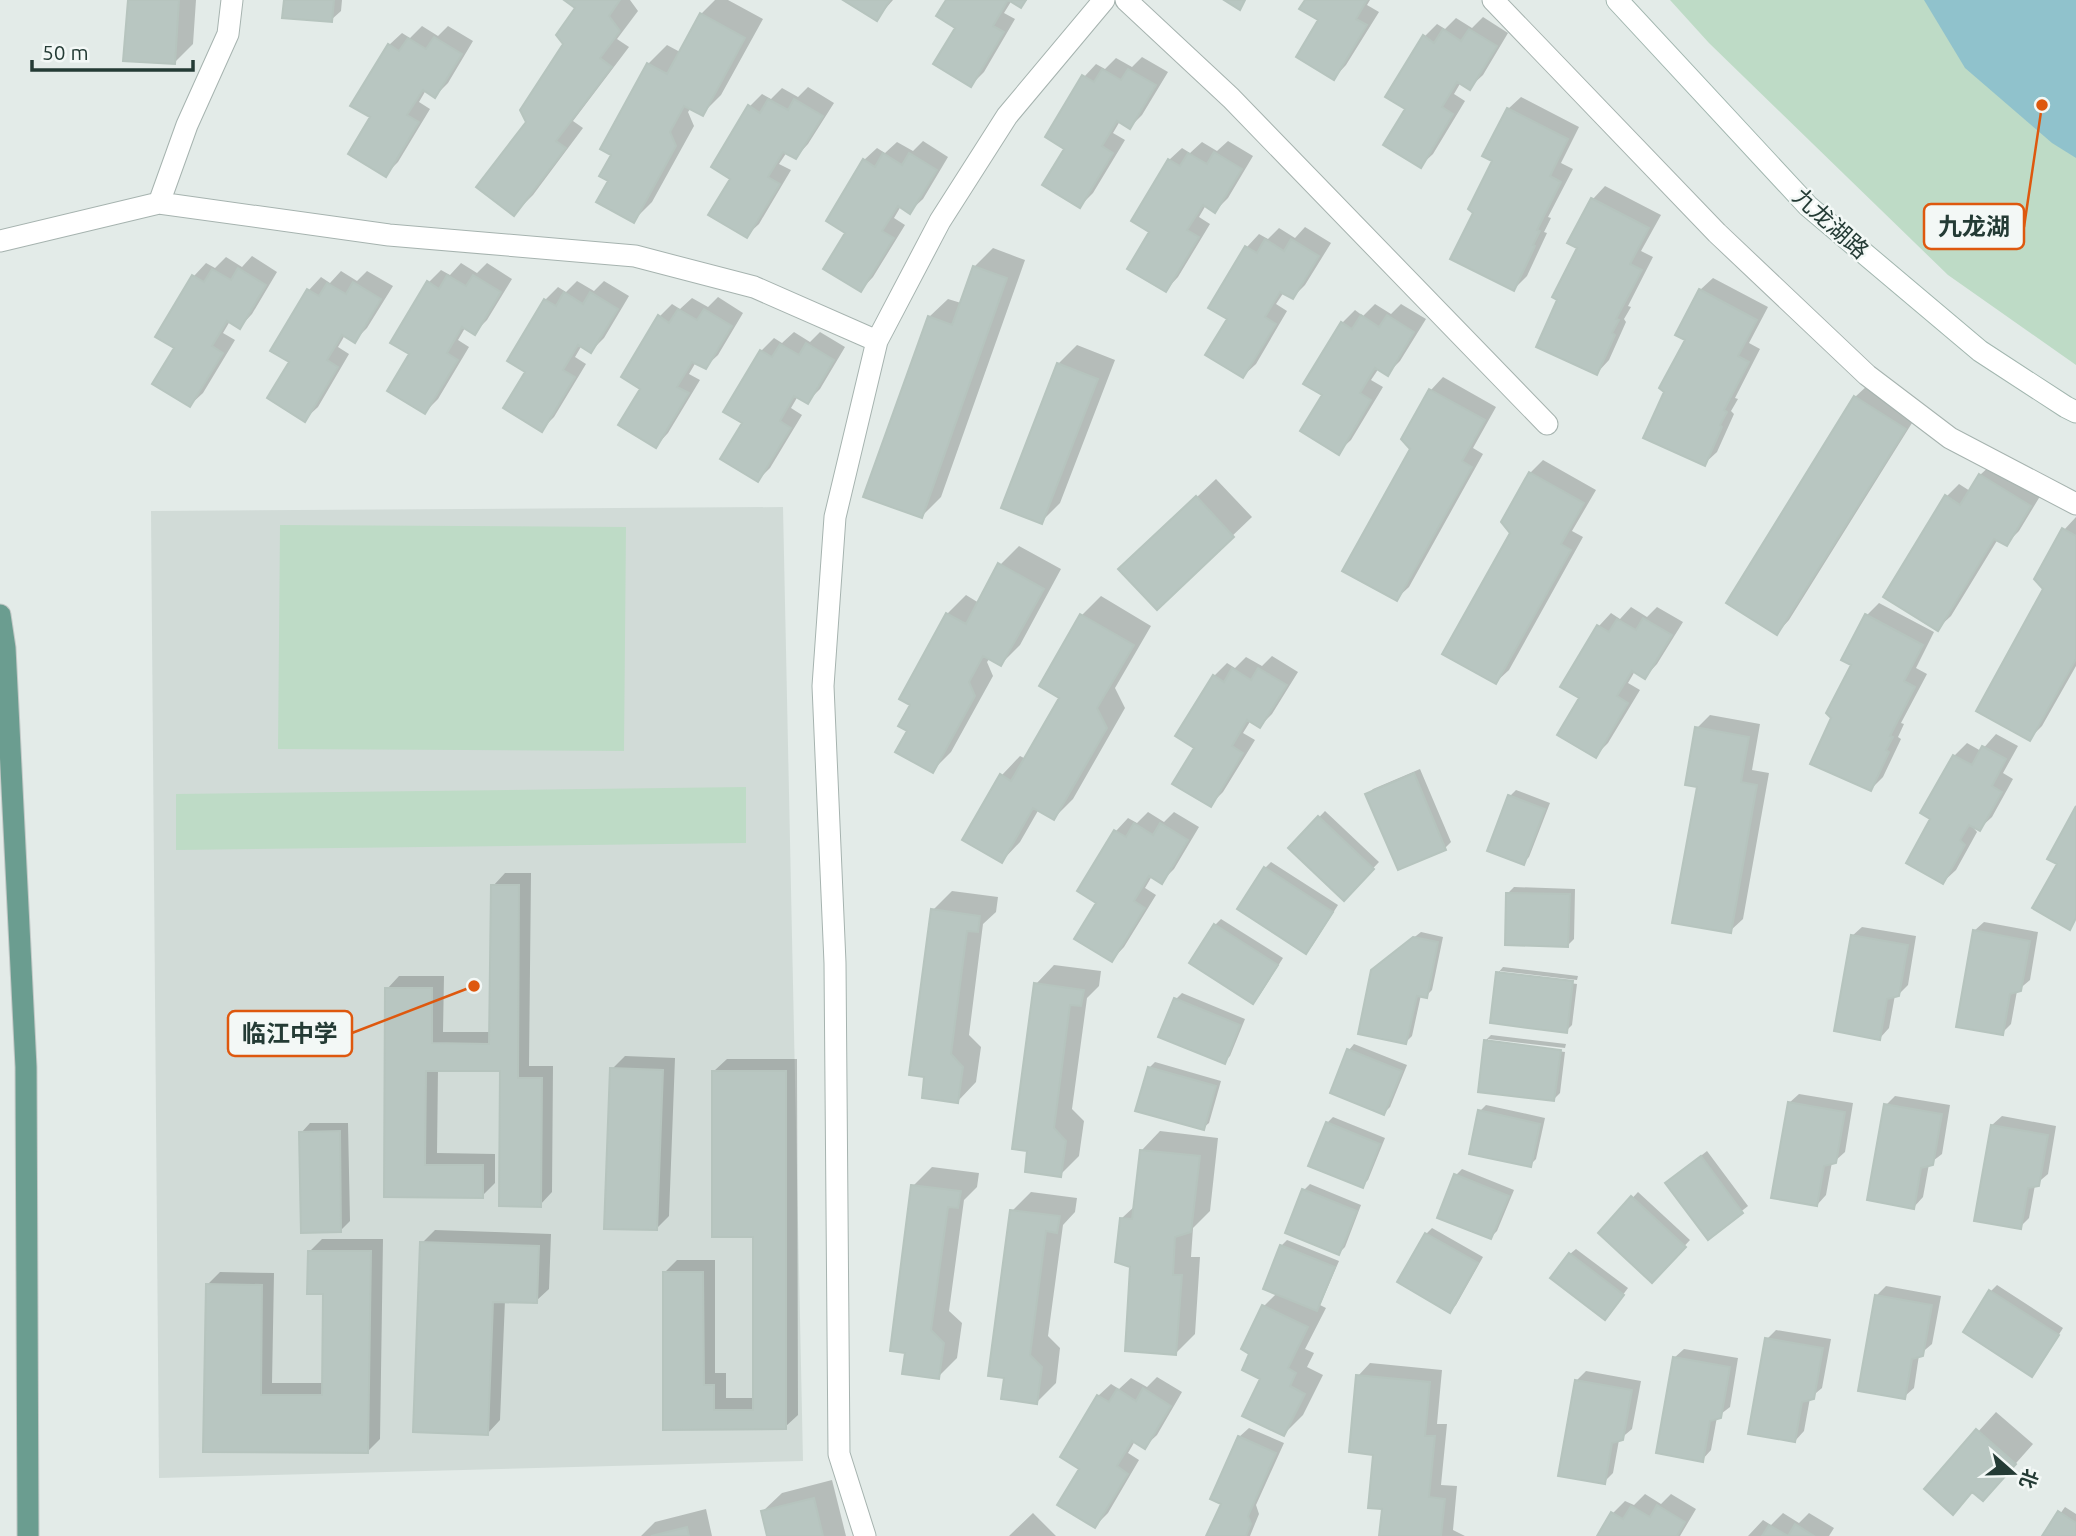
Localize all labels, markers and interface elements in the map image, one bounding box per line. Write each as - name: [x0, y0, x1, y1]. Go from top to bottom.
- scale bar: [32, 28, 192, 72]
- text: 50 m: [42, 40, 89, 64]
- street label: 九龙湖路: [1788, 183, 1874, 263]
- callout: 九龙湖: [1924, 204, 2024, 249]
- text: 九龙湖: [1938, 213, 2010, 240]
- callout: 临江中学: [228, 1011, 352, 1056]
- text: 临江中学: [242, 1020, 338, 1047]
- north arrow: [1978, 1438, 2048, 1508]
- text: 北: [2015, 1466, 2043, 1492]

